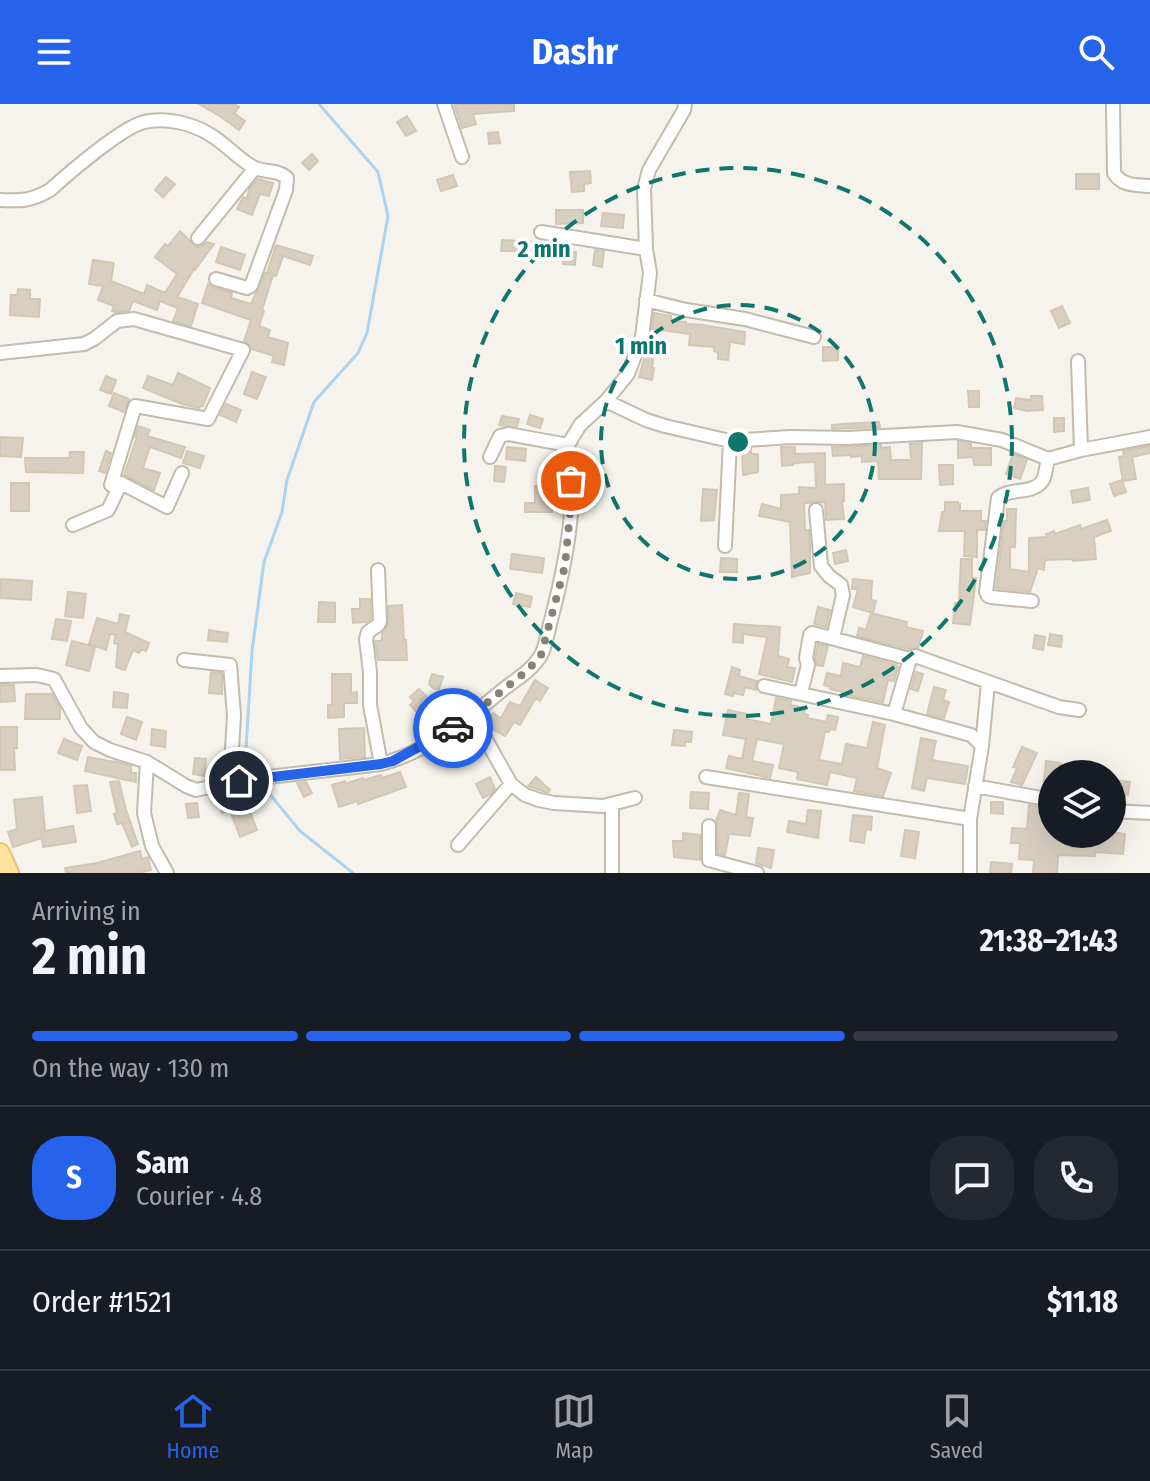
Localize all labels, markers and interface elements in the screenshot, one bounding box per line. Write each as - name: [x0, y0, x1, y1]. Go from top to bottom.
- icon: menu: [32, 30, 76, 74]
- text: Dashr: [532, 30, 618, 74]
- icon: search: [1074, 30, 1118, 74]
- text: 2 min: [516, 235, 571, 263]
- text: 1 min: [615, 332, 667, 360]
- centre of rings: [724, 428, 752, 456]
- pin: [537, 447, 605, 515]
- icon: bag: [549, 459, 593, 503]
- courier: [413, 688, 493, 768]
- icon: car: [431, 706, 475, 750]
- pin: [205, 747, 273, 815]
- icon: home: [217, 759, 261, 803]
- map controls: [1038, 760, 1126, 848]
- button: layers: [1038, 760, 1126, 848]
- text: Arriving in: [32, 896, 141, 927]
- text: 21:38–21:43: [980, 923, 1118, 959]
- text: 2 min: [32, 925, 147, 988]
- text: On the way · 130 m: [32, 1053, 229, 1084]
- button: chat: [930, 1136, 1014, 1220]
- button: phone: [1034, 1136, 1118, 1220]
- text: Sam: [136, 1145, 189, 1181]
- text: S: [66, 1160, 82, 1196]
- text: Courier · 4.8: [136, 1181, 262, 1212]
- text: Order #1521: [32, 1284, 173, 1320]
- text: $11.18: [1047, 1284, 1118, 1320]
- tab: Home: [167, 1389, 219, 1464]
- tab: Map: [552, 1389, 596, 1464]
- tab: Saved: [930, 1389, 983, 1464]

